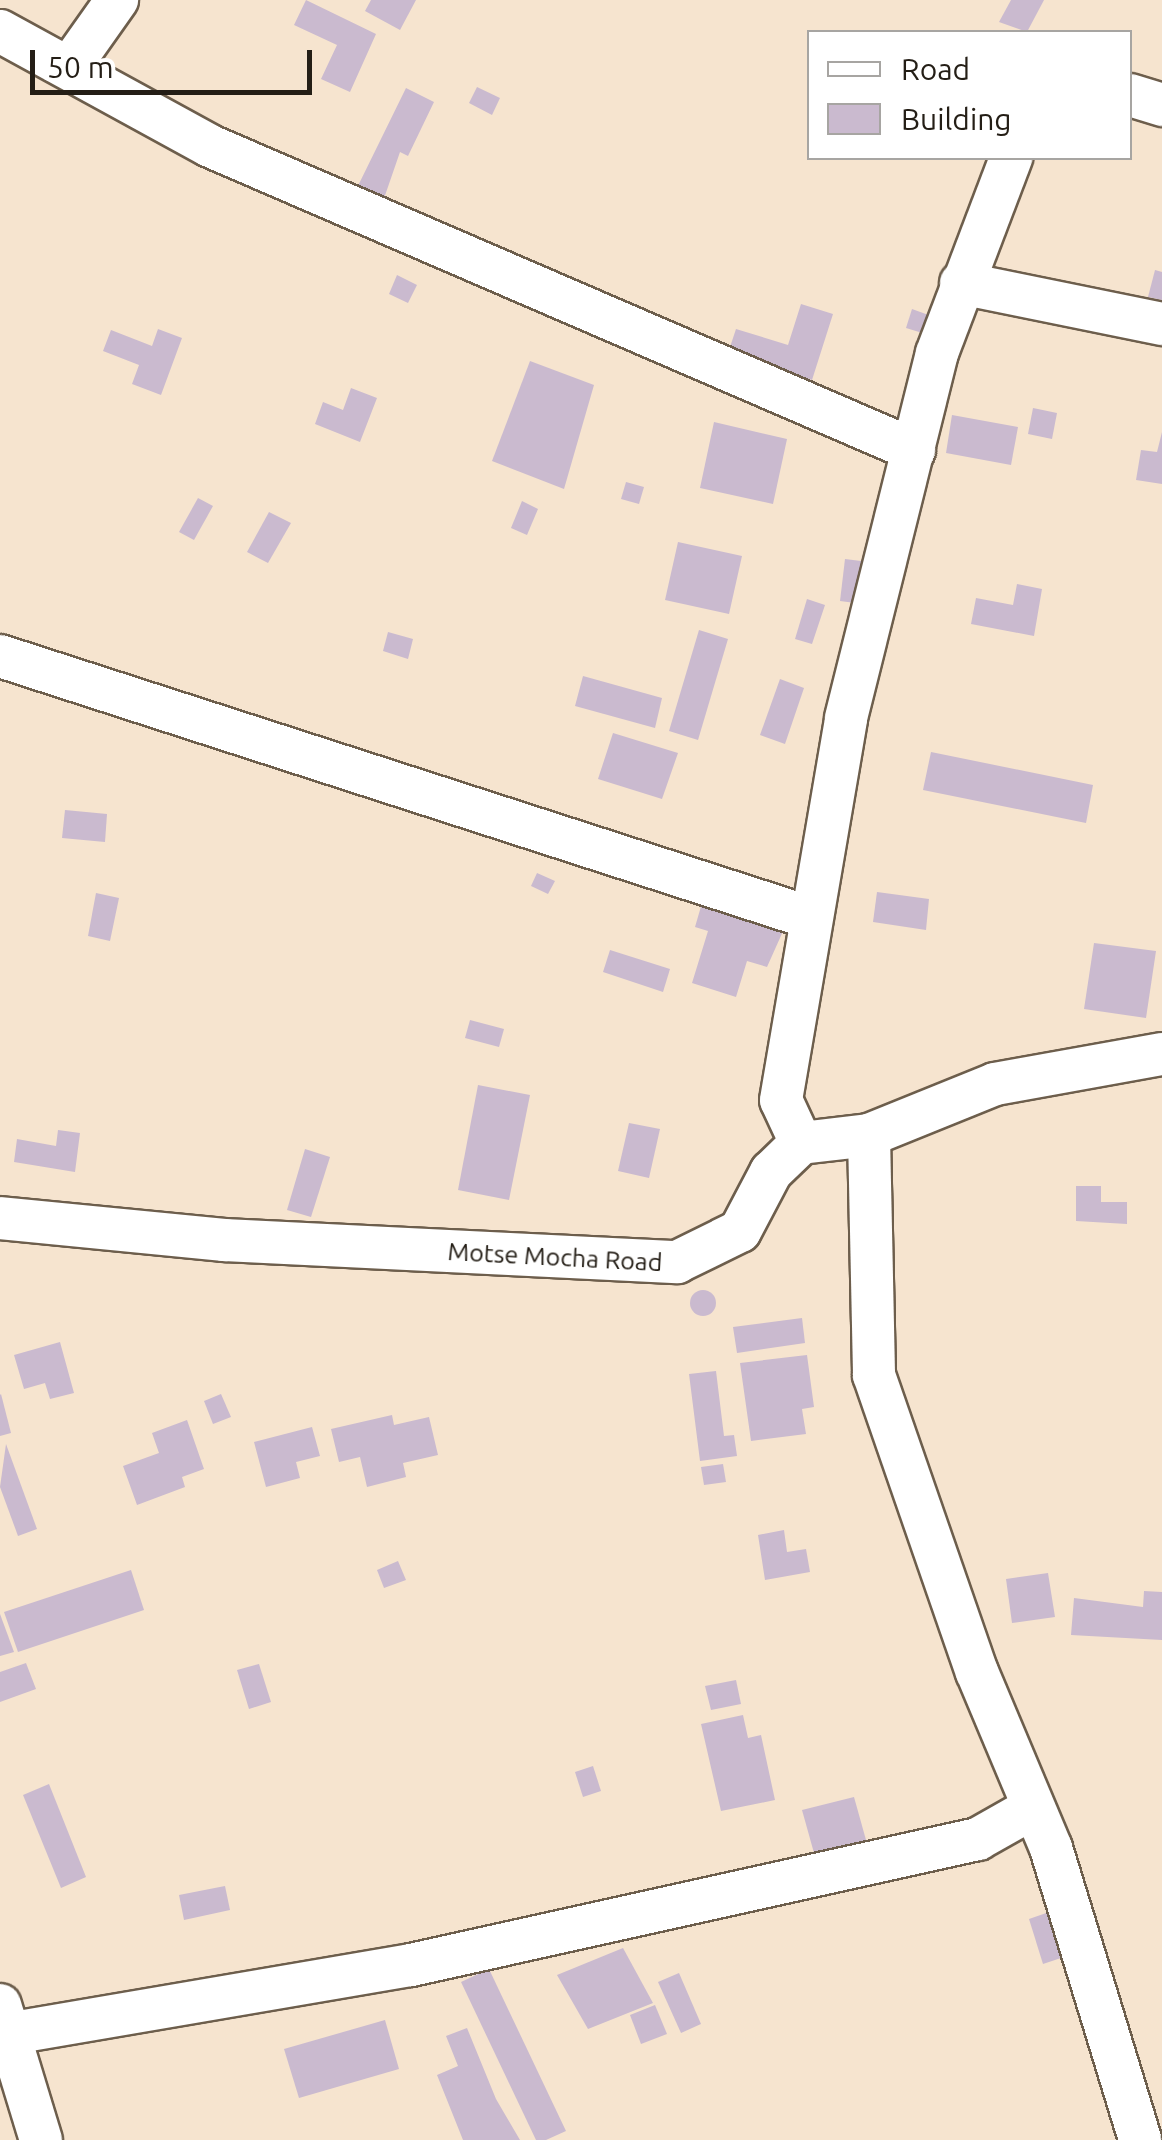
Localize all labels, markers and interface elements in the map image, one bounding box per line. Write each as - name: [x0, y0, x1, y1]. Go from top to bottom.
- scale bar: [35, 30, 318, 92]
- legend: [807, 30, 1132, 160]
- text: 50 m: [47, 50, 114, 84]
- text: Road: [901, 52, 970, 86]
- text: Building: [901, 102, 1012, 136]
- street label: Motse Mocha Road: [447, 1236, 663, 1278]

